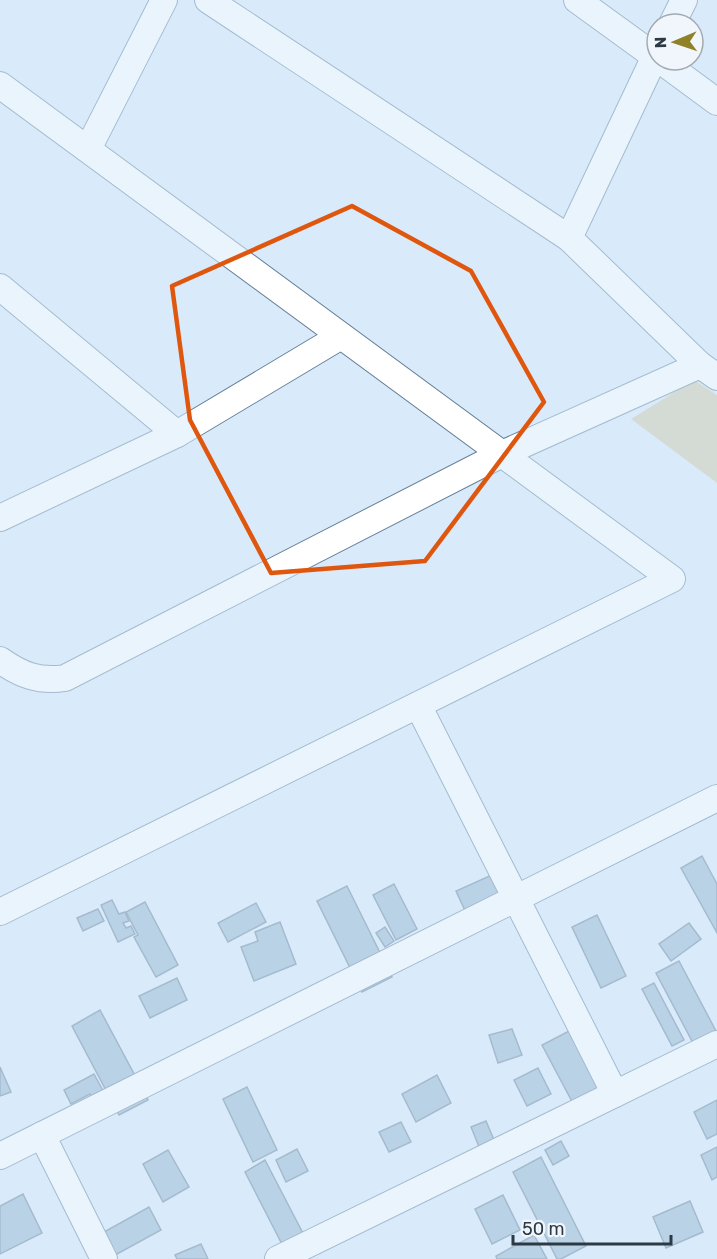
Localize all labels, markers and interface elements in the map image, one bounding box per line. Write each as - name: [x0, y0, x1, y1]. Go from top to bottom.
- north arrow: [645, 12, 705, 72]
- text: N: [651, 36, 670, 49]
- scale bar: [513, 1208, 670, 1246]
- text: 50 m: [522, 1218, 565, 1240]

